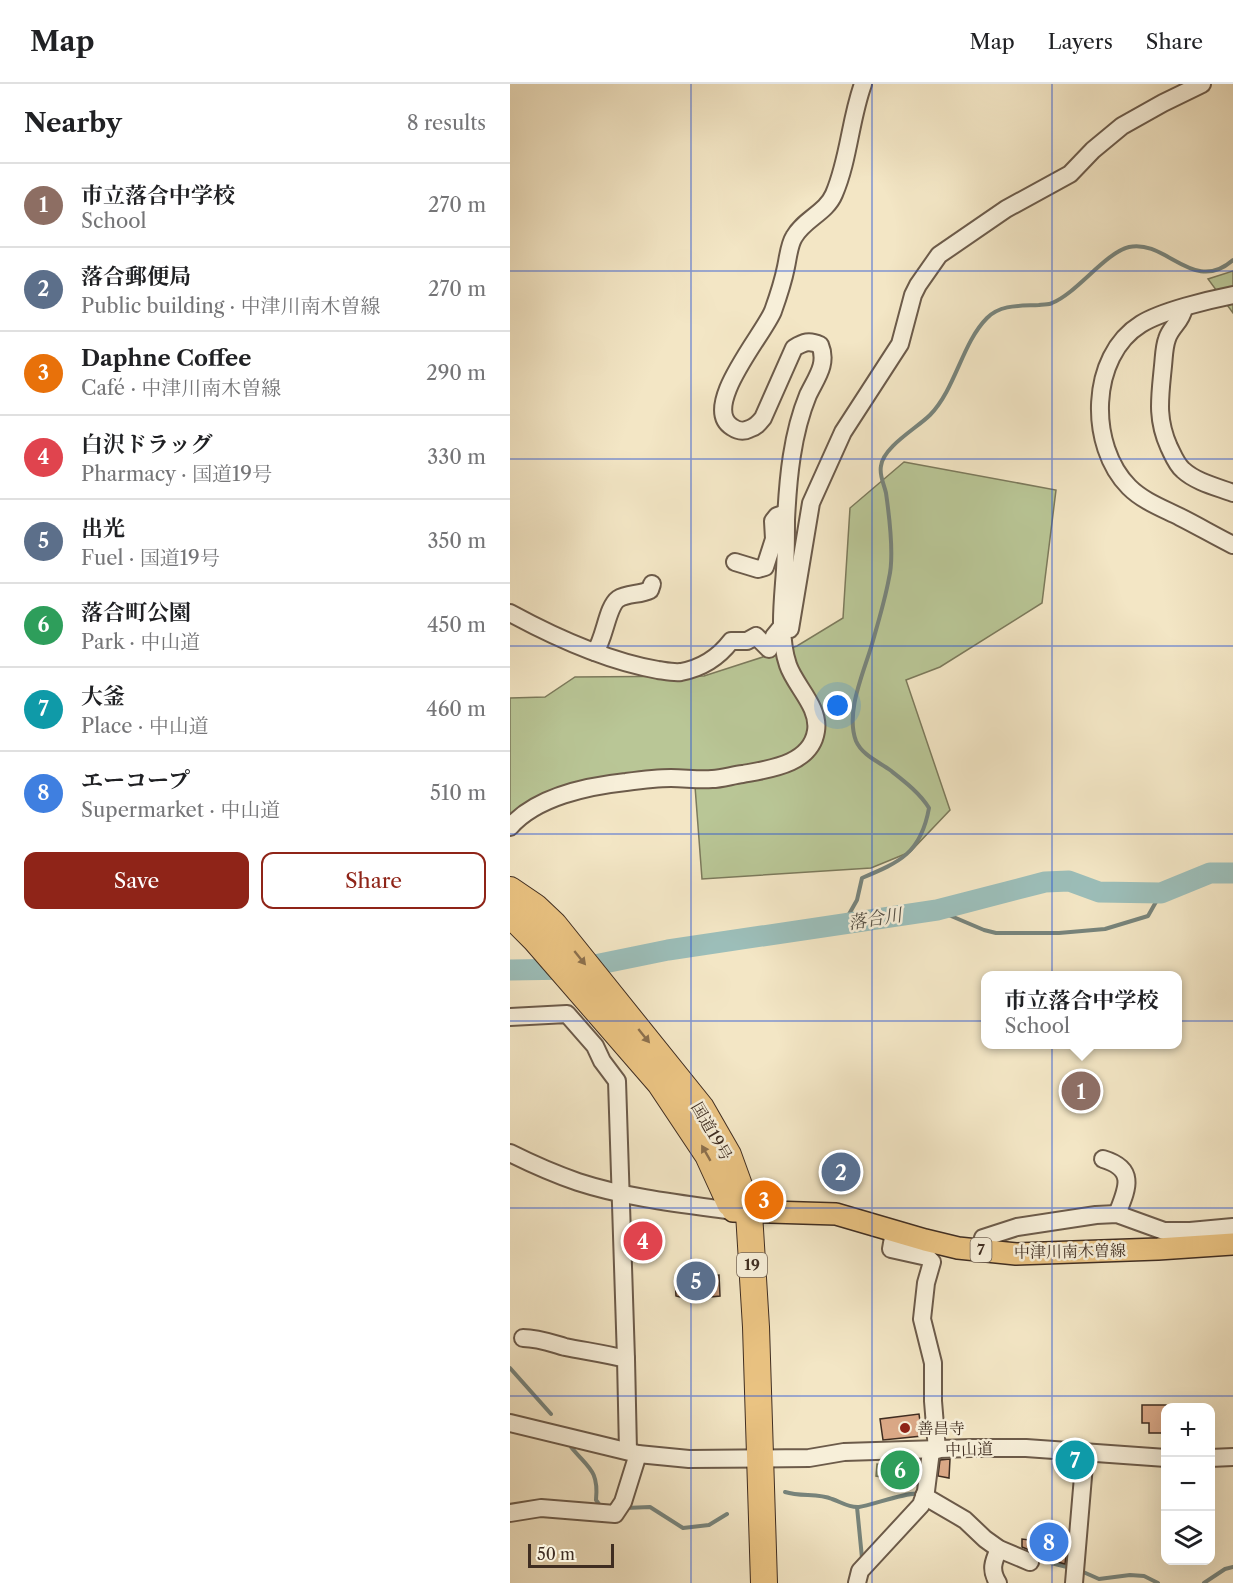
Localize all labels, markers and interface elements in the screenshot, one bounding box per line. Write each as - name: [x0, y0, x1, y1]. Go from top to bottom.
- text: Map: [30, 24, 94, 58]
- text: Map: [970, 29, 1015, 54]
- text: Layers: [1048, 29, 1113, 54]
- text: Share: [1146, 29, 1203, 54]
- text: Nearby: [24, 107, 122, 139]
- text: 8 results: [407, 111, 486, 135]
- text: 市立落合中学校: [81, 182, 235, 209]
- text: 1: [39, 193, 48, 217]
- text: 270 m: [428, 193, 486, 217]
- text: School: [81, 209, 146, 233]
- text: 落合郵便局: [81, 263, 191, 290]
- text: 2: [38, 277, 49, 301]
- text: 270 m: [428, 277, 486, 301]
- text: Public building · 中津川南木曽線: [81, 294, 381, 318]
- text: Daphne Coffee: [81, 345, 251, 372]
- text: 3: [38, 361, 49, 385]
- text: 290 m: [426, 361, 486, 385]
- text: Café · 中津川南木曽線: [81, 376, 281, 400]
- text: 白沢ドラッグ: [81, 431, 213, 458]
- text: 4: [38, 445, 49, 469]
- text: 330 m: [427, 445, 486, 469]
- text: Pharmacy · 国道19号: [81, 462, 272, 486]
- text: 出光: [81, 515, 125, 542]
- text: 5: [38, 529, 49, 553]
- text: 350 m: [428, 529, 486, 553]
- text: Fuel · 国道19号: [81, 546, 220, 570]
- text: 落合町公園: [81, 599, 191, 626]
- text: 6: [38, 613, 49, 637]
- text: 450 m: [427, 613, 486, 637]
- text: Park · 中山道: [81, 630, 200, 654]
- text: 大釜: [81, 683, 125, 710]
- your location: [823, 691, 852, 720]
- text: 7: [38, 697, 49, 721]
- text: 460 m: [426, 697, 486, 721]
- text: Place · 中山道: [81, 714, 209, 738]
- text: エーコープ: [81, 767, 190, 794]
- text: 8: [37, 781, 50, 805]
- text: 510 m: [430, 781, 486, 805]
- text: Supermarket · 中山道: [81, 798, 280, 822]
- button: Save: [24, 852, 249, 909]
- button: Share: [261, 852, 486, 909]
- water label: 落合川: [847, 904, 905, 934]
- one-way arrow: [573, 950, 586, 965]
- popup: [981, 971, 1182, 1049]
- text: 市立落合中学校: [1004, 987, 1159, 1014]
- text: School: [1004, 1014, 1070, 1038]
- one-way arrow: [637, 1028, 650, 1044]
- pin: 1: [1062, 1068, 1100, 1114]
- street label: 国道19号: [687, 1098, 737, 1164]
- one-way arrow: [701, 1144, 711, 1161]
- pin: 2: [822, 1150, 860, 1194]
- pin: 3: [744, 1178, 784, 1222]
- pin: 4: [624, 1218, 662, 1264]
- road number: 7: [970, 1238, 992, 1262]
- street label: 中津川南木曽線: [1014, 1240, 1126, 1262]
- road number: 19: [737, 1253, 767, 1277]
- pin: 5: [676, 1258, 716, 1304]
- map controls: [1161, 1403, 1215, 1565]
- button: +: [1161, 1403, 1215, 1457]
- place label: 善昌寺: [917, 1418, 965, 1438]
- marker: 善昌寺: [898, 1421, 912, 1435]
- street label: 中山道: [945, 1438, 993, 1460]
- pin: 7: [1056, 1438, 1094, 1482]
- pin: 6: [880, 1448, 920, 1492]
- button: −: [1161, 1457, 1215, 1511]
- button: layers: [1161, 1511, 1215, 1565]
- pin: 8: [1030, 1520, 1068, 1564]
- scale bar: [528, 1541, 614, 1568]
- text: 50 m: [537, 1544, 575, 1564]

